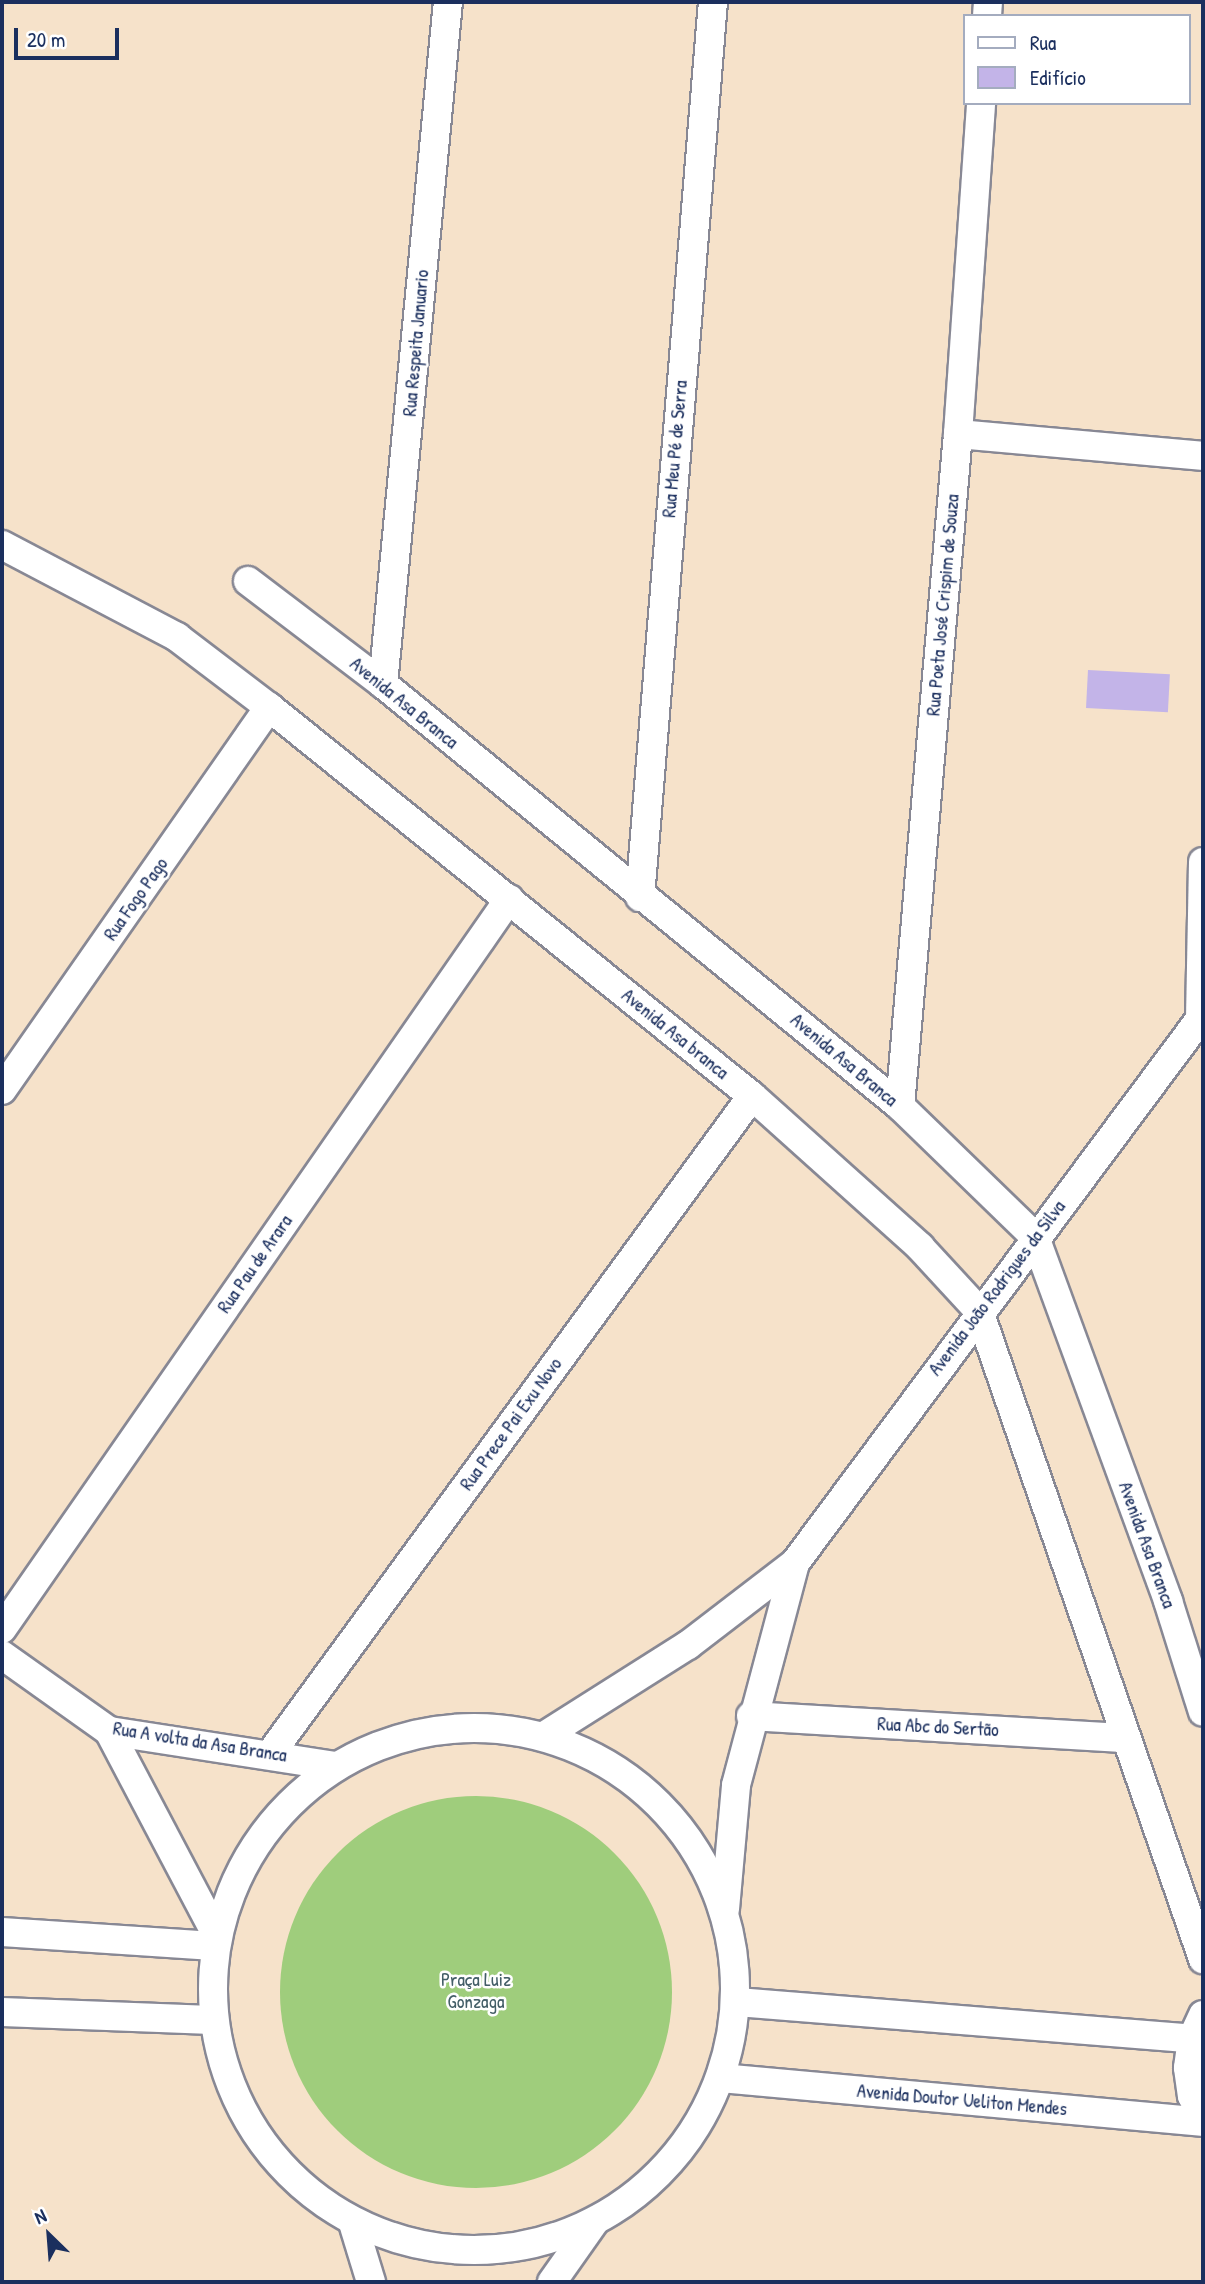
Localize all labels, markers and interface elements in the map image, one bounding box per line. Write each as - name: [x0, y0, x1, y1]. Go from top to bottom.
- scale bar: [18, 14, 122, 58]
- legend: [964, 14, 1191, 105]
- text: 20 m: [27, 25, 65, 54]
- text: Rua: [1030, 28, 1056, 57]
- text: Edifício: [1030, 63, 1086, 92]
- street label: Rua Respeita Januario: [398, 269, 434, 417]
- street label: Rua Meu Pé de Serra: [658, 379, 692, 519]
- street label: Rua Poeta José Crispim de Souza: [922, 493, 964, 717]
- street label: Avenida Asa Branca: [345, 652, 463, 754]
- street label: Rua Fogo Pago: [99, 853, 173, 945]
- street label: Avenida Asa branca: [617, 984, 733, 1084]
- street label: Avenida Asa Branca: [786, 1009, 902, 1111]
- street label: Avenida João Rodrigues da Silva: [924, 1196, 1070, 1380]
- street label: Rua Pau de Arara: [213, 1210, 297, 1318]
- street label: Rua Prece Pai Exu Novo: [455, 1353, 567, 1495]
- street label: Avenida Asa Branca: [1114, 1479, 1180, 1611]
- street label: Rua Abc do Sertão: [877, 1712, 999, 1742]
- street label: Rua A volta da Asa Branca: [111, 1717, 289, 1767]
- park label: Praça Luiz Gonzaga: [441, 1969, 511, 2013]
- street label: Avenida Doutor Ueliton Mendes: [856, 2079, 1068, 2121]
- north arrow: [14, 2200, 84, 2270]
- text: N: [30, 2202, 50, 2230]

